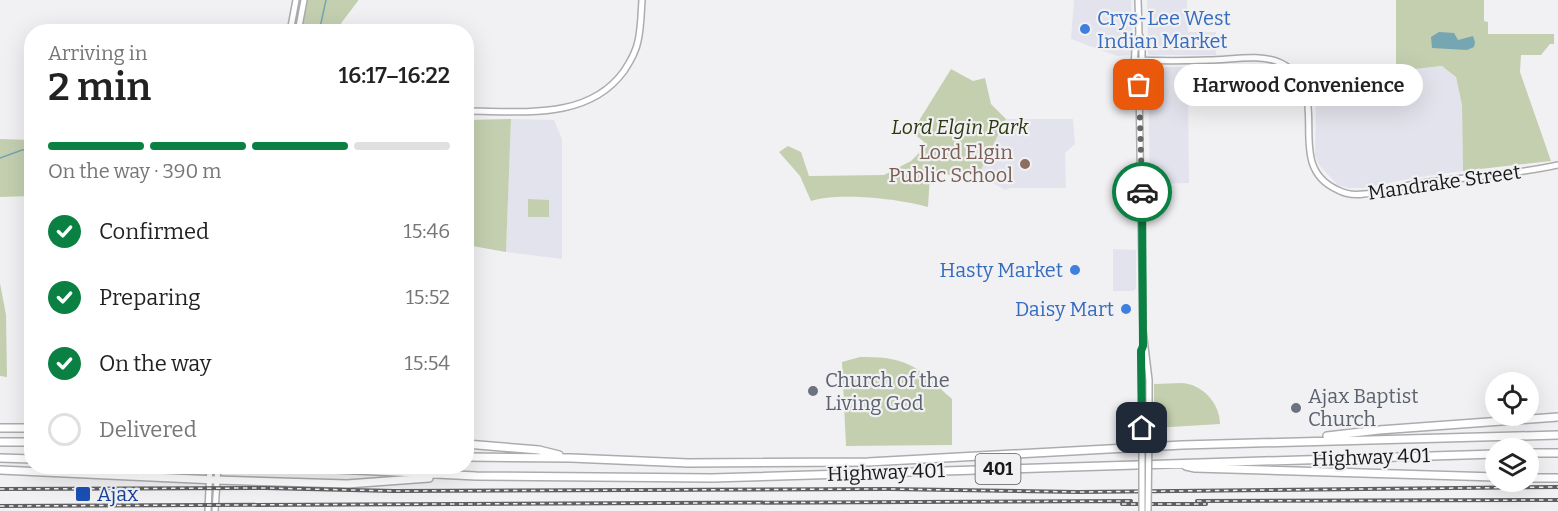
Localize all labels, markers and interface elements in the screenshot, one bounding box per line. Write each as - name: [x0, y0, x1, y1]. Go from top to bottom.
- place label: Crys-Lee West Indian Market: [1097, 6, 1231, 53]
- marker: Crys-Lee West Indian Market: [1078, 22, 1092, 36]
- text: Arriving in: [48, 41, 147, 65]
- pin: [1113, 59, 1164, 110]
- text: 16:17–16:22: [339, 62, 450, 89]
- text: 2 min: [48, 64, 151, 110]
- callout: Harwood Convenience: [1175, 64, 1424, 106]
- icon: bag: [1122, 68, 1155, 101]
- text: Harwood Convenience: [1192, 73, 1405, 97]
- park label: Lord Elgin Park: [891, 115, 1029, 139]
- place label: Lord Elgin Public School: [889, 140, 1013, 187]
- marker: Lord Elgin Public School: [1018, 157, 1032, 171]
- text: On the way · 390 m: [48, 159, 221, 183]
- street label: Mandrake Street: [1366, 159, 1522, 205]
- courier: [1112, 162, 1172, 222]
- icon: car: [1126, 176, 1159, 209]
- icon: check: [48, 215, 81, 248]
- text: Confirmed: [99, 218, 209, 245]
- text: 15:46: [404, 219, 450, 243]
- place label: Hasty Market: [940, 258, 1063, 282]
- marker: Hasty Market: [1068, 263, 1082, 277]
- icon: check: [48, 281, 81, 314]
- text: Preparing: [99, 284, 201, 311]
- text: 15:52: [406, 285, 450, 309]
- place label: Daisy Mart: [1015, 297, 1114, 321]
- marker: Daisy Mart: [1119, 302, 1133, 316]
- icon: check: [48, 347, 81, 380]
- text: On the way: [99, 350, 211, 377]
- text: 15:54: [405, 351, 450, 375]
- place label: Church of the Living God: [825, 368, 950, 415]
- map controls: [1485, 372, 1539, 492]
- button: locate: [1485, 372, 1539, 426]
- marker: Church of the Living God: [806, 384, 820, 398]
- place label: Ajax Baptist Church: [1308, 384, 1419, 431]
- marker: Ajax Baptist Church: [1289, 401, 1303, 415]
- pin: [1116, 402, 1167, 453]
- icon: home: [1125, 411, 1158, 444]
- text: Delivered: [99, 416, 197, 443]
- button: layers: [1485, 438, 1539, 492]
- street label: Highway 401: [1312, 443, 1430, 471]
- road number: 401: [976, 454, 1020, 484]
- street label: Highway 401: [827, 458, 945, 486]
- place label: Ajax: [97, 482, 138, 507]
- marker: Ajax: [74, 485, 92, 503]

